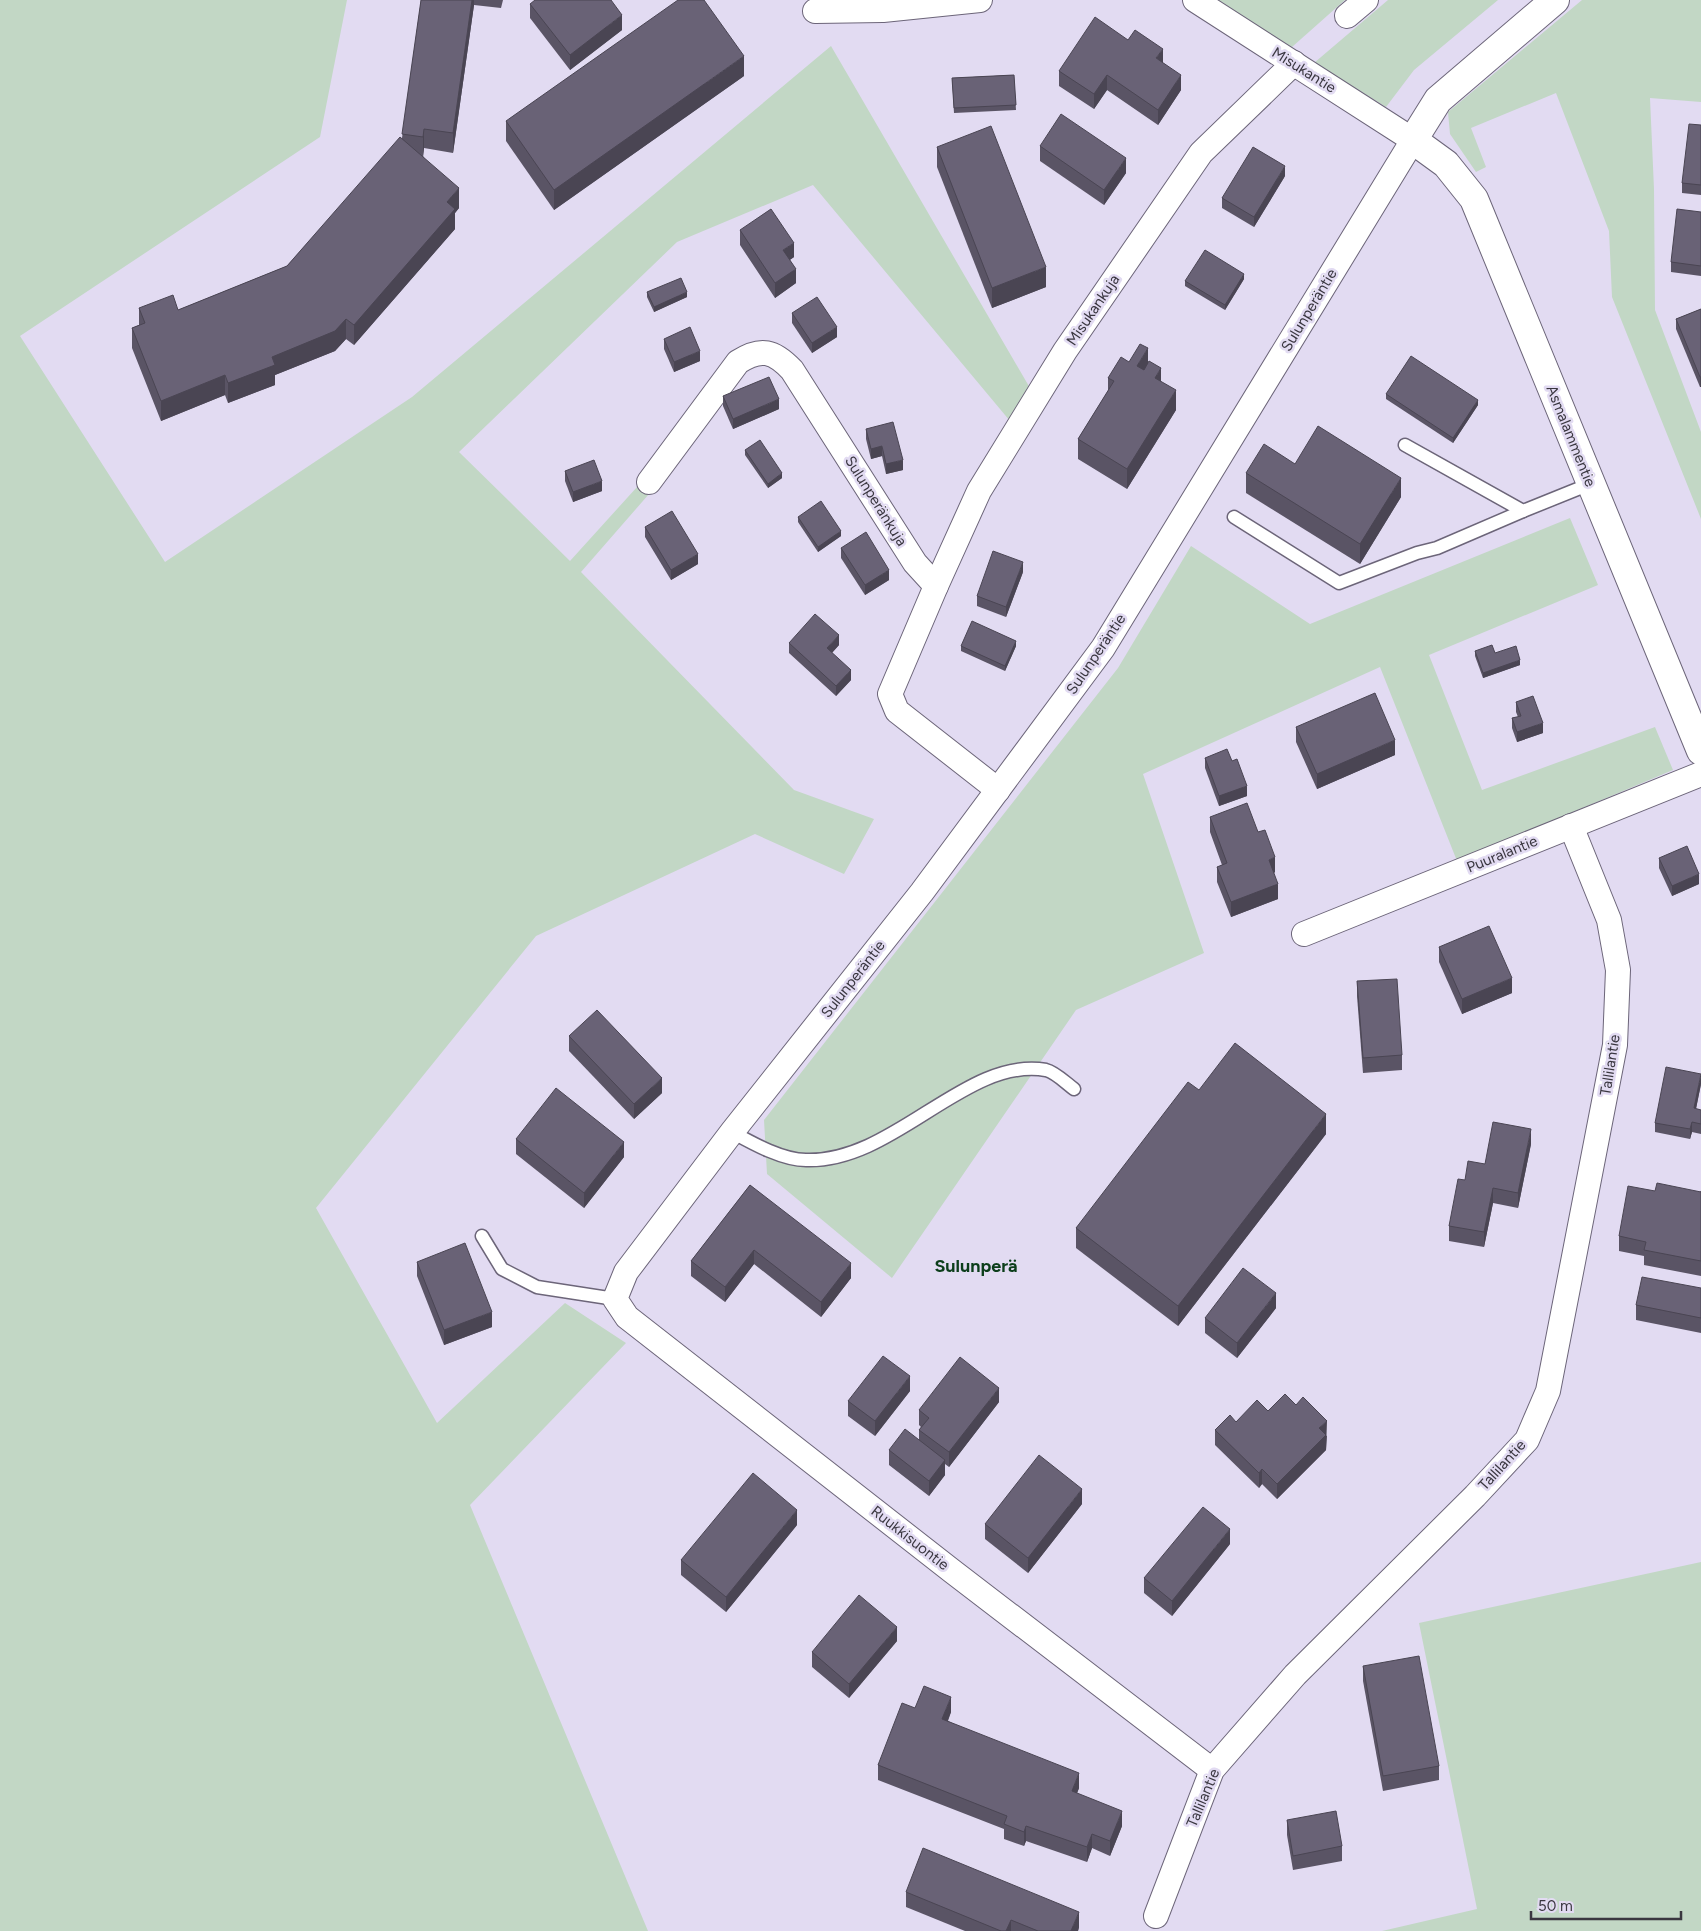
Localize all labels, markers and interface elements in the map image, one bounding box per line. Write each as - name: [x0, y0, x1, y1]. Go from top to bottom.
- street label: Misukantie: [1269, 43, 1339, 97]
- street label: Sulunperäntie: [1277, 265, 1341, 355]
- street label: Misukankuja: [1063, 271, 1123, 349]
- street label: Asmalammentie: [1542, 383, 1600, 489]
- street label: Sulunperänkuja: [841, 453, 911, 549]
- street label: Sulunperäntie: [1063, 610, 1129, 698]
- street label: Puuralantie: [1464, 832, 1540, 876]
- street label: Sulunperäntie: [817, 937, 889, 1021]
- street label: Tallilantie: [1596, 1033, 1624, 1097]
- district label: Sulunperä: [934, 1255, 1018, 1277]
- street label: Tallilantie: [1475, 1436, 1529, 1494]
- street label: Ruukkisuontie: [867, 1502, 953, 1574]
- street label: Tallilantie: [1183, 1766, 1223, 1830]
- scale bar: [1531, 1888, 1681, 1920]
- text: 50 m: [1538, 1897, 1573, 1915]

